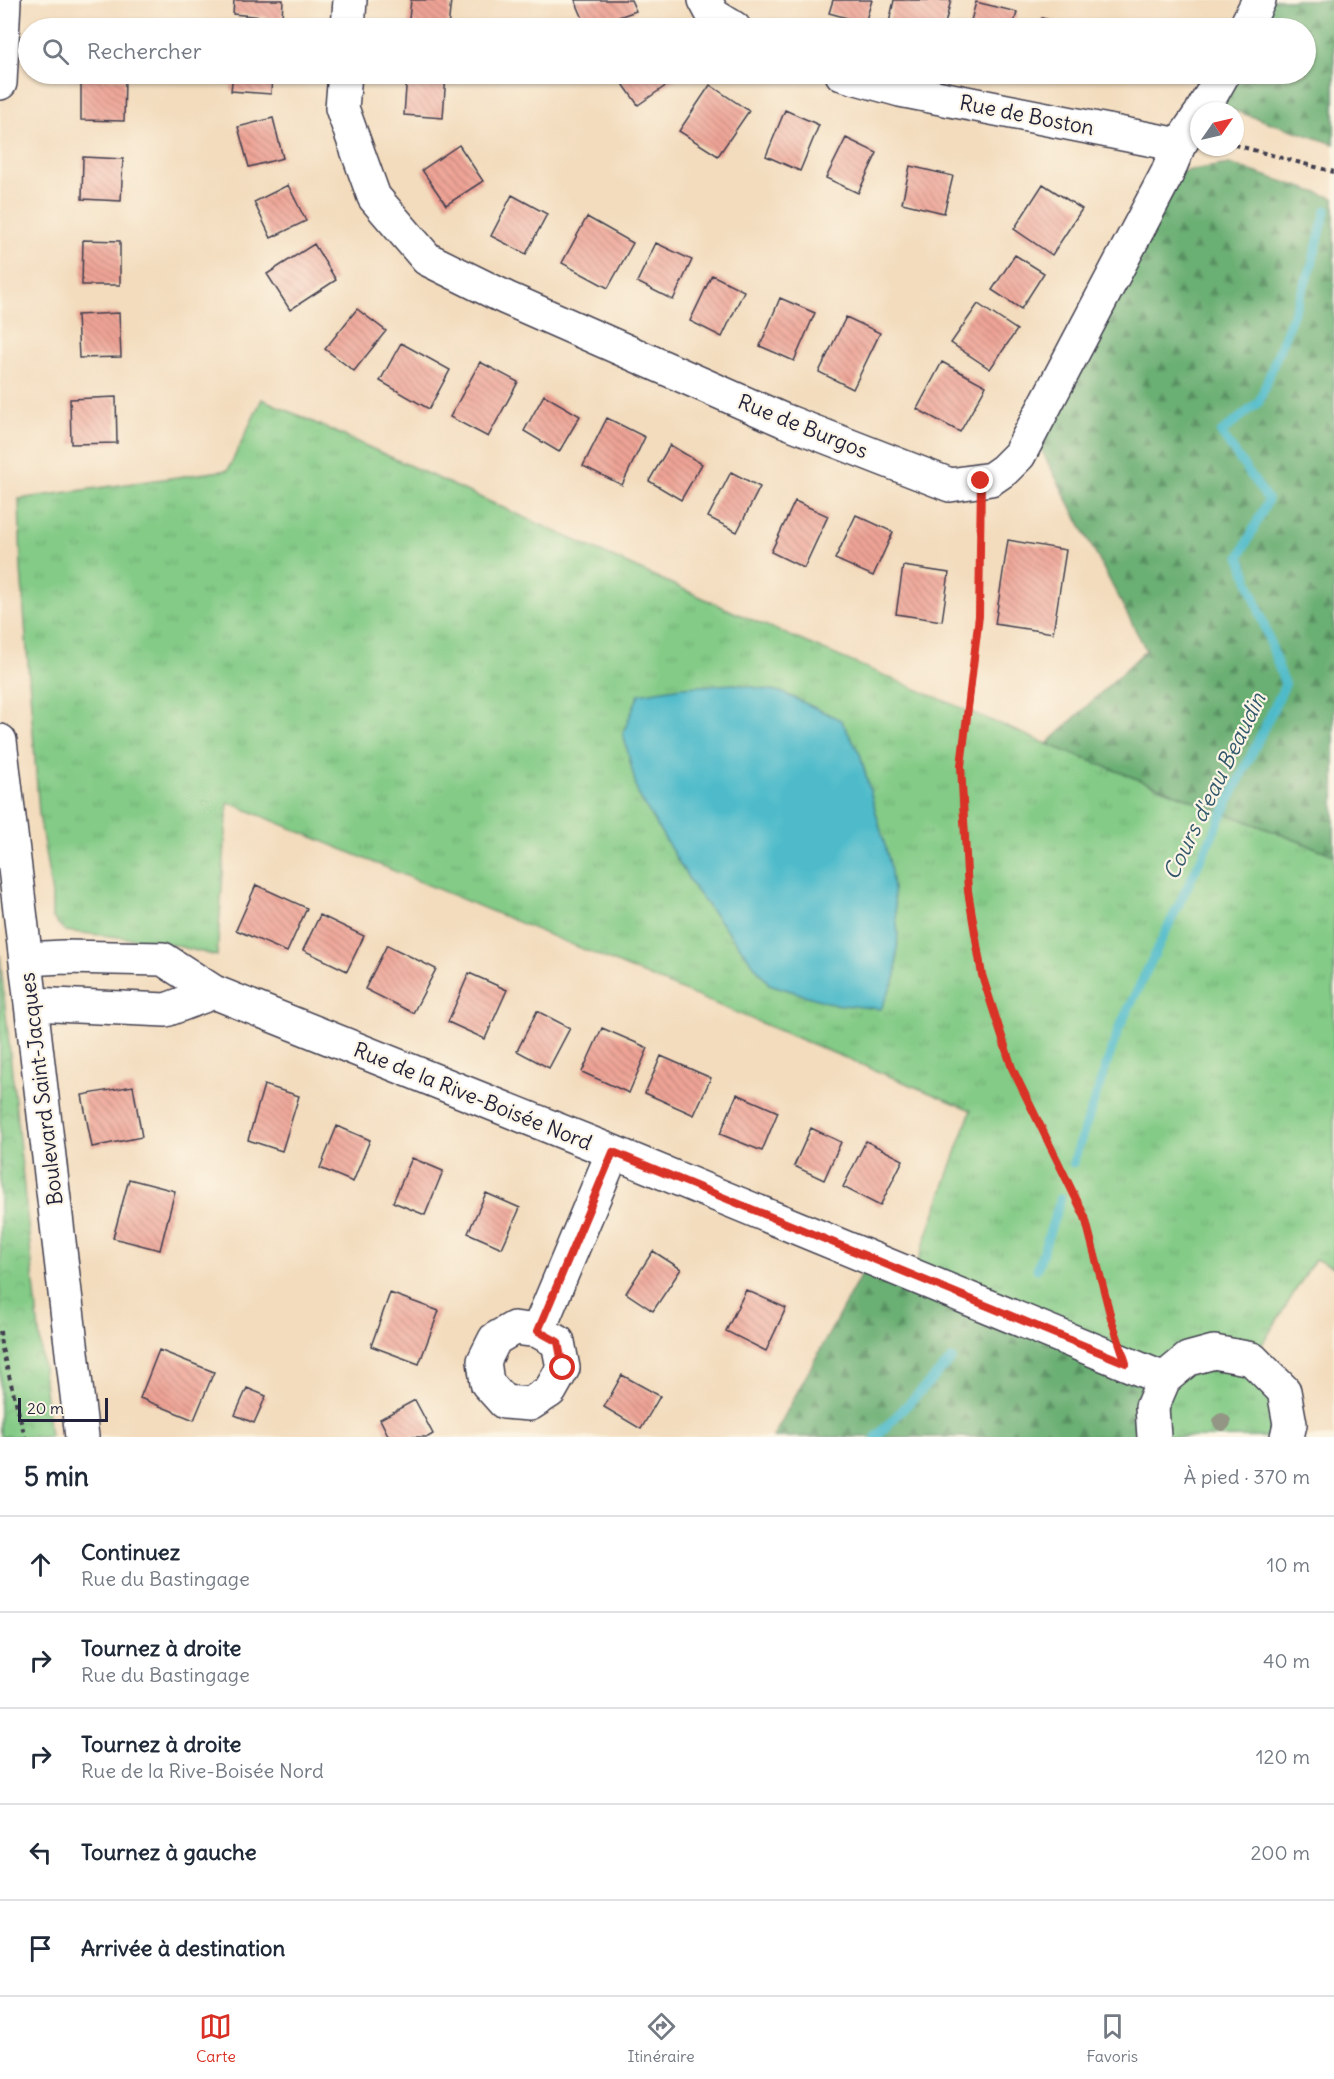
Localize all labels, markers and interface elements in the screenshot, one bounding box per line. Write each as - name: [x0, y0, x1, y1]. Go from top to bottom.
- search box: [18, 18, 1316, 84]
- icon: search: [39, 35, 72, 68]
- text: Rechercher: [87, 37, 202, 65]
- street label: Rue de Boston: [957, 89, 1097, 141]
- north arrow: [1190, 102, 1244, 156]
- street label: Rue de Burgos: [734, 388, 872, 464]
- route end: [967, 467, 993, 493]
- water label: Cours d'eau Beaudin: [1157, 687, 1272, 884]
- street label: Boulevard Saint-Jacques: [13, 971, 69, 1207]
- street label: Rue de la Rive-Boisée Nord: [350, 1036, 596, 1156]
- route start: [549, 1354, 575, 1380]
- scale bar: [18, 1395, 108, 1422]
- text: 20 m: [27, 1398, 64, 1418]
- text: 5 min: [24, 1460, 89, 1493]
- text: À pied · 370 m: [1183, 1464, 1310, 1489]
- text: Continuez: [81, 1538, 180, 1566]
- icon: ahead: [24, 1548, 57, 1581]
- text: 10 m: [1267, 1552, 1310, 1577]
- text: Rue du Bastingage: [81, 1566, 250, 1591]
- text: Tournez à droite: [81, 1634, 241, 1662]
- icon: right: [24, 1644, 57, 1677]
- text: 40 m: [1263, 1648, 1310, 1673]
- text: Rue du Bastingage: [81, 1662, 250, 1687]
- text: Tournez à droite: [81, 1730, 241, 1758]
- icon: right: [24, 1740, 57, 1773]
- text: 120 m: [1256, 1744, 1310, 1769]
- text: Rue de la Rive-Boisée Nord: [81, 1758, 324, 1783]
- icon: left: [24, 1836, 57, 1869]
- text: Tournez à gauche: [81, 1838, 257, 1866]
- text: 200 m: [1250, 1840, 1310, 1865]
- icon: arrive: [24, 1932, 57, 1965]
- text: Arrivée à destination: [81, 1934, 285, 1962]
- tab: Carte: [196, 2010, 236, 2066]
- tab: Itinéraire: [628, 2010, 695, 2066]
- tab: Favoris: [1087, 2010, 1138, 2066]

